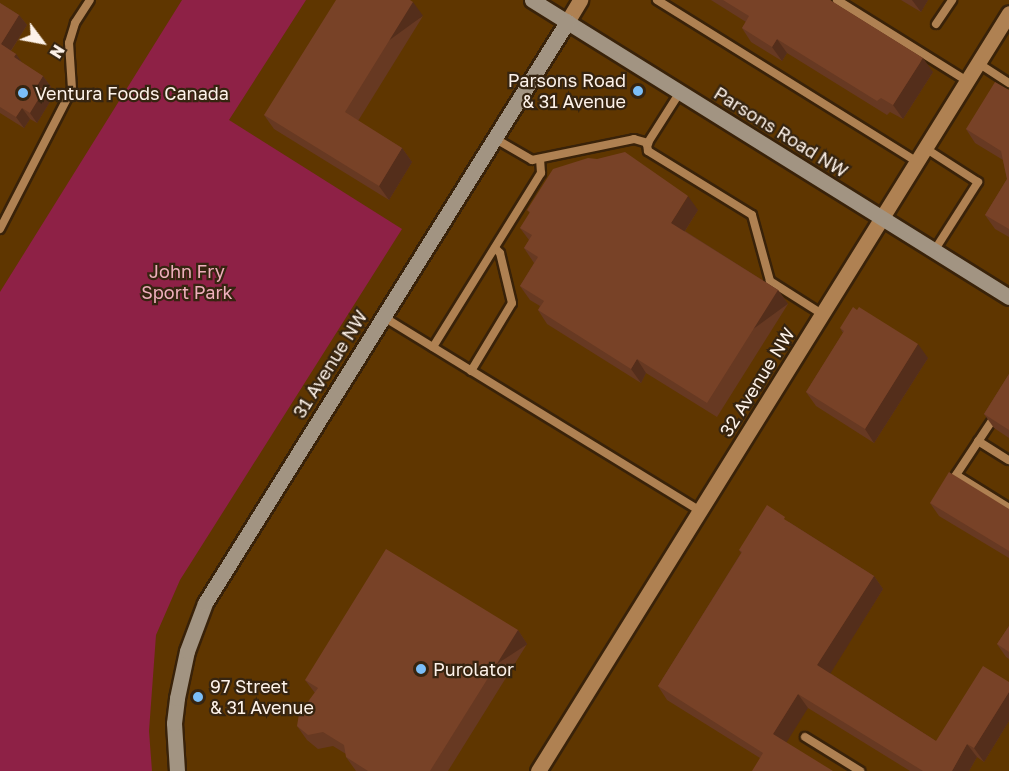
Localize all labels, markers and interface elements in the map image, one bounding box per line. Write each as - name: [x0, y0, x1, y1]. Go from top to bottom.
- north arrow: [12, 12, 72, 72]
- text: N: [46, 41, 69, 62]
- place label: Parsons Road & 31 Avenue: [508, 70, 626, 112]
- place label: Ventura Foods Canada: [35, 82, 229, 104]
- street label: Parsons Road NW: [710, 82, 852, 182]
- marker: Parsons Road & 31 Avenue: [631, 84, 645, 98]
- marker: Ventura Foods Canada: [16, 86, 30, 100]
- park label: John Fry Sport Park: [141, 261, 233, 304]
- street label: 31 Avenue NW: [288, 306, 372, 422]
- street label: 32 Avenue NW: [715, 323, 799, 441]
- place label: Purolator: [433, 658, 514, 680]
- marker: Purolator: [414, 662, 428, 676]
- place label: 97 Street & 31 Avenue: [210, 676, 314, 718]
- marker: 97 Street & 31 Avenue: [191, 690, 205, 704]

